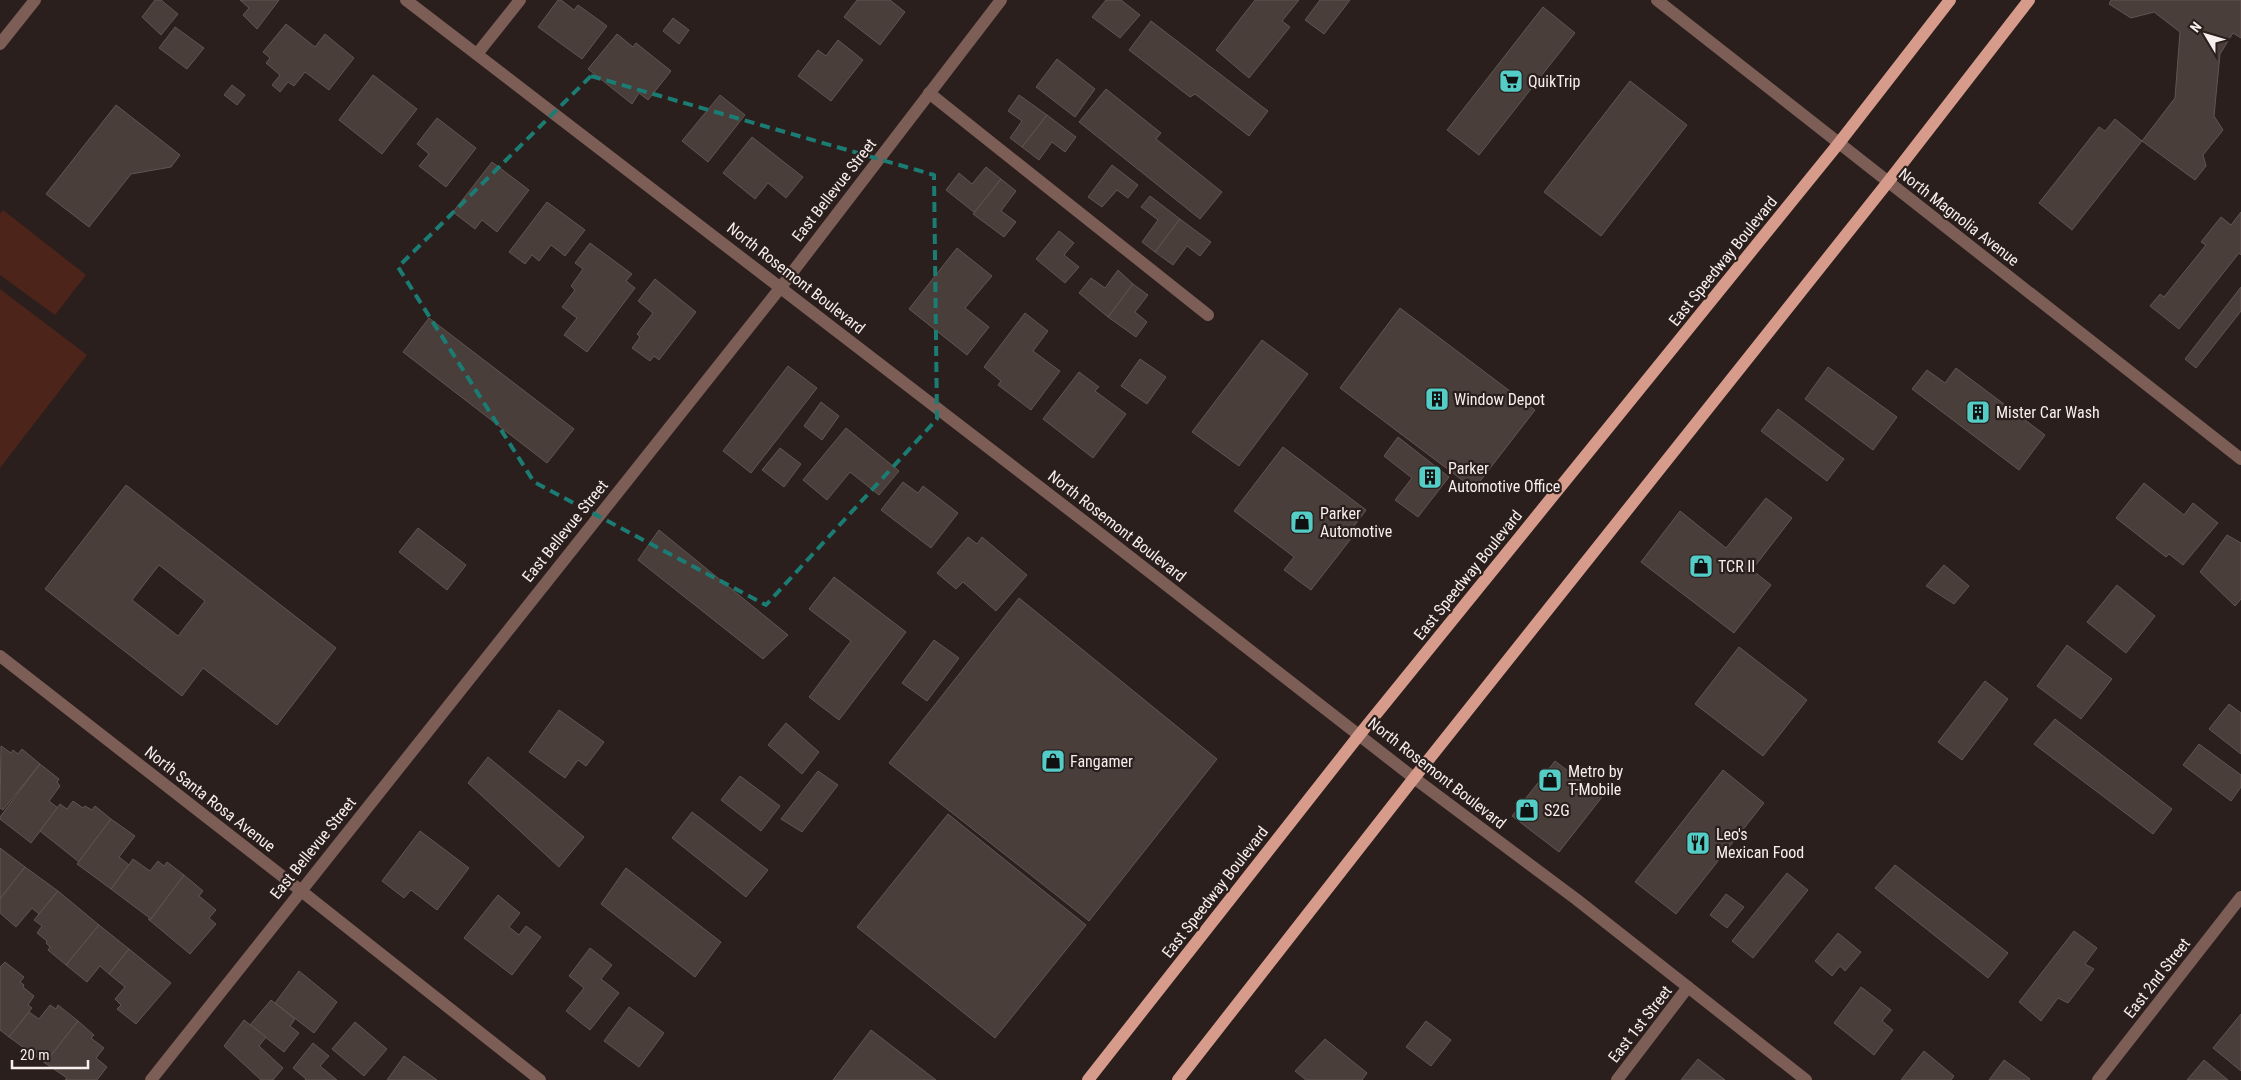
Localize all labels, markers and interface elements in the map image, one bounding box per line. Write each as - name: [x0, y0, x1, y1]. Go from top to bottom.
- north arrow: [2181, 10, 2231, 60]
- text: N: [2187, 19, 2205, 35]
- supermarket icon: QuikTrip: [1498, 68, 1524, 94]
- place label: QuikTrip: [1528, 72, 1581, 91]
- street label: East Bellevue Street: [788, 134, 880, 245]
- street label: North Magnolia Avenue: [1895, 164, 2023, 270]
- street label: East Speedway Boulevard: [1665, 192, 1781, 330]
- street label: North Rosemont Boulevard: [723, 218, 869, 338]
- building icon: Window Depot: [1424, 386, 1450, 412]
- place label: Window Depot: [1454, 390, 1545, 409]
- building icon: Mister Car Wash: [1965, 399, 1991, 425]
- place label: Mister Car Wash: [1996, 403, 2100, 422]
- place label: Parker Automotive Office: [1448, 459, 1560, 496]
- building icon: Parker Automotive Office: [1417, 464, 1443, 490]
- street label: North Rosemont Boulevard: [1044, 466, 1190, 586]
- street label: East Bellevue Street: [518, 476, 612, 586]
- place label: Parker Automotive: [1320, 504, 1392, 541]
- street label: East Speedway Boulevard: [1410, 506, 1526, 644]
- shop icon: Parker Automotive: [1289, 509, 1315, 535]
- shop icon: TCR II: [1688, 553, 1714, 579]
- place label: TCR II: [1718, 557, 1755, 576]
- street label: North Rosemont Boulevard: [1364, 713, 1510, 833]
- street label: North Santa Rosa Avenue: [141, 742, 279, 856]
- shop icon: Fangamer: [1040, 748, 1066, 774]
- place label: Fangamer: [1070, 752, 1133, 771]
- place label: Metro by T-Mobile: [1568, 762, 1624, 799]
- shop icon: Metro by T-Mobile: [1537, 767, 1563, 793]
- street label: East Bellevue Street: [266, 793, 360, 903]
- shop icon: S2G: [1514, 797, 1540, 823]
- place label: S2G: [1544, 801, 1570, 820]
- street label: East Speedway Boulevard: [1158, 823, 1272, 961]
- place label: Leo's Mexican Food: [1716, 825, 1804, 862]
- restaurant icon: Leo's Mexican Food: [1685, 830, 1711, 856]
- street label: East 2nd Street: [2120, 934, 2194, 1022]
- street label: East 1st Street: [1604, 982, 1676, 1066]
- scale bar: [12, 1038, 89, 1070]
- text: 20 m: [20, 1046, 50, 1064]

